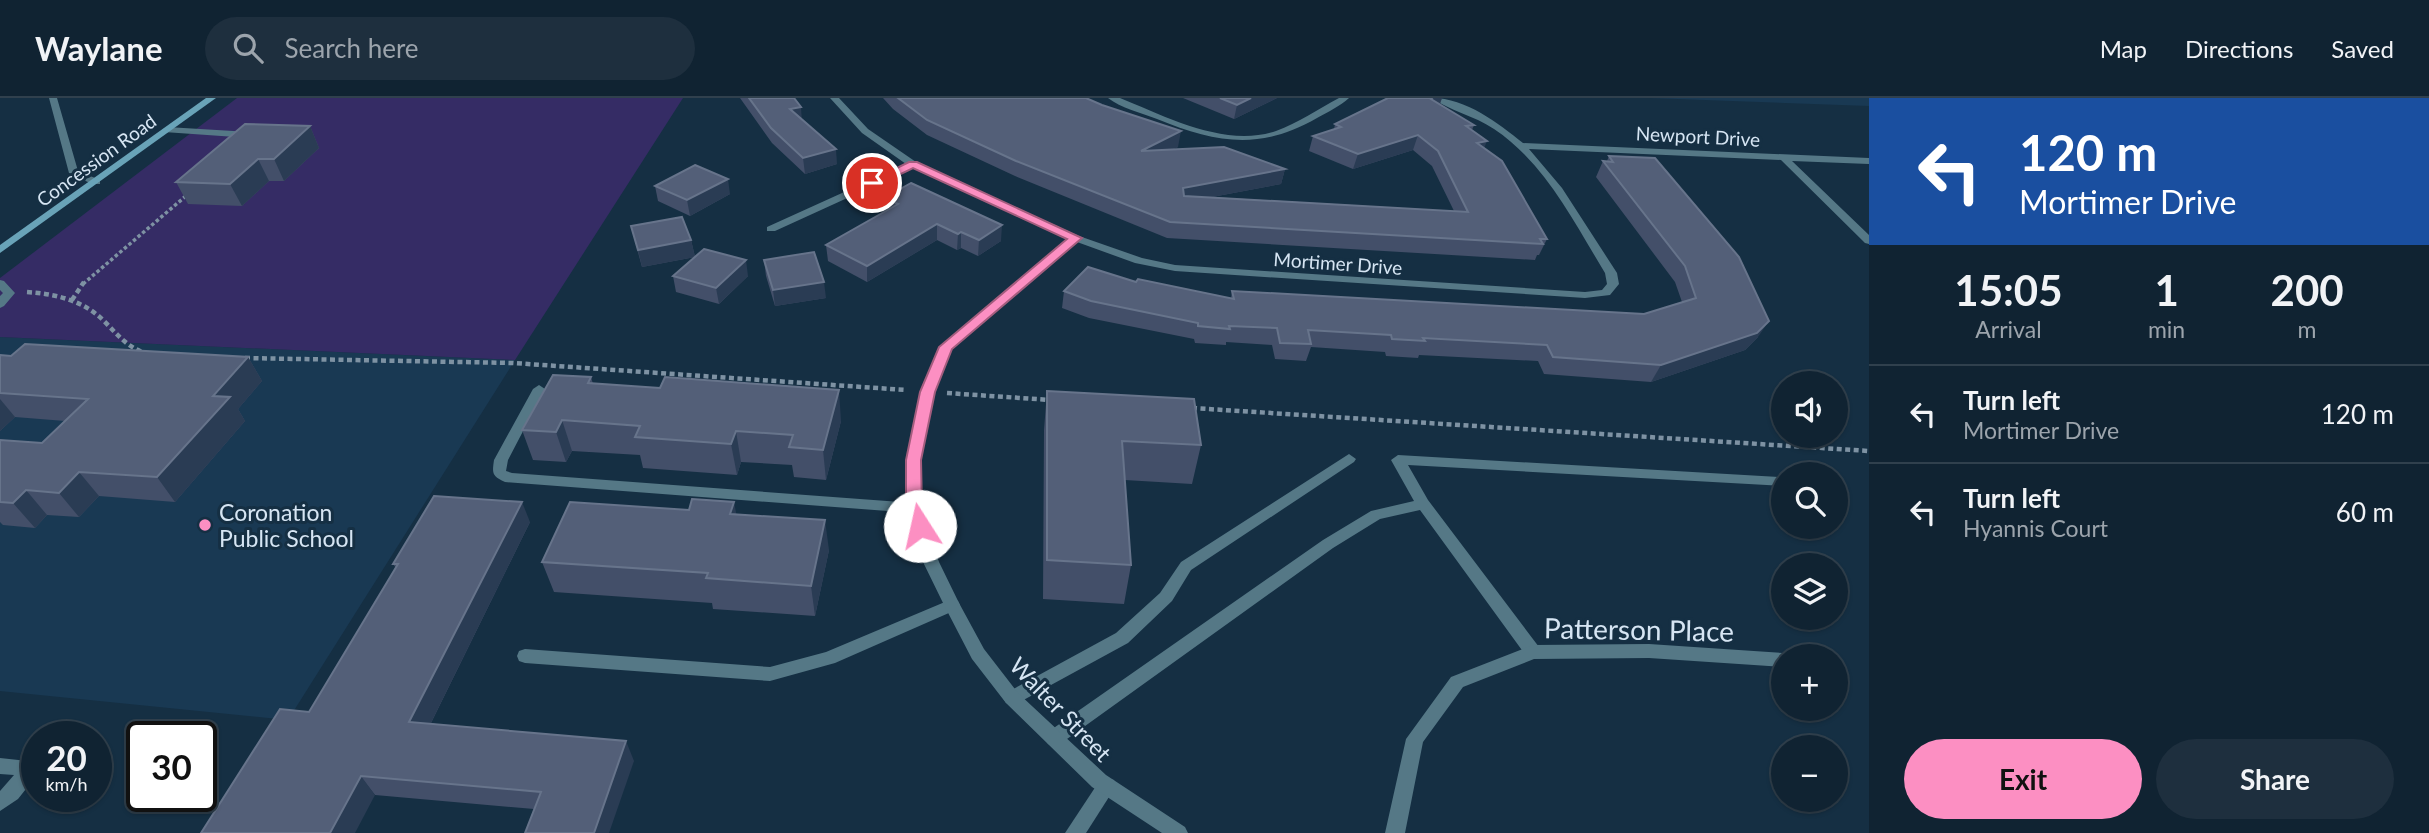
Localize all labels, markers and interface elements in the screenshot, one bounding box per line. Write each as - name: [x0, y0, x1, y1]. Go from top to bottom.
- search box: [205, 17, 695, 80]
- text: Waylane: [35, 28, 163, 68]
- icon: search: [229, 29, 267, 67]
- text: Search here: [285, 32, 419, 64]
- text: Map: [2100, 34, 2147, 63]
- text: Directions: [2185, 34, 2293, 63]
- text: Saved: [2331, 34, 2394, 63]
- street label: Concession Road: [32, 109, 160, 211]
- street label: Newport Drive: [1635, 121, 1761, 151]
- text: 120 m: [2019, 123, 2157, 181]
- icon: left: [1904, 126, 1995, 217]
- pin: [842, 153, 902, 213]
- icon: arrive: [853, 164, 891, 202]
- text: Mortimer Drive: [2019, 182, 2236, 221]
- street label: Mortimer Drive: [1273, 247, 1403, 279]
- text: 15:05: [1954, 265, 2063, 315]
- text: 1: [2154, 265, 2179, 315]
- text: 200: [2271, 265, 2344, 315]
- text: Arrival: [1975, 315, 2042, 343]
- text: min: [2148, 315, 2185, 343]
- text: m: [2298, 315, 2317, 343]
- map controls: [1771, 371, 1848, 812]
- button: sound: [1771, 371, 1848, 448]
- text: Turn left: [1963, 384, 2060, 416]
- icon: left: [1904, 395, 1942, 433]
- text: 120 m: [2321, 398, 2394, 430]
- text: Mortimer Drive: [1963, 416, 2119, 444]
- button: search: [1771, 462, 1848, 539]
- text: Turn left: [1963, 482, 2060, 514]
- position arrow: [883, 489, 957, 563]
- icon: left: [1904, 493, 1942, 531]
- text: 60 m: [2336, 496, 2394, 528]
- place label: Coronation Public School: [219, 498, 354, 552]
- text: Hyannis Court: [1963, 514, 2108, 542]
- marker: Coronation Public School: [197, 517, 213, 533]
- button: layers: [1771, 553, 1848, 630]
- street label: Patterson Place: [1544, 610, 1734, 648]
- button: +: [1771, 644, 1848, 721]
- street label: Walter Street: [1004, 651, 1118, 767]
- speed limit sign: 30: [126, 721, 217, 812]
- button: −: [1771, 735, 1848, 812]
- text: 20: [46, 736, 87, 778]
- button: Exit: [1904, 739, 2142, 819]
- button: Share: [2156, 739, 2394, 819]
- text: km/h: [45, 773, 88, 795]

